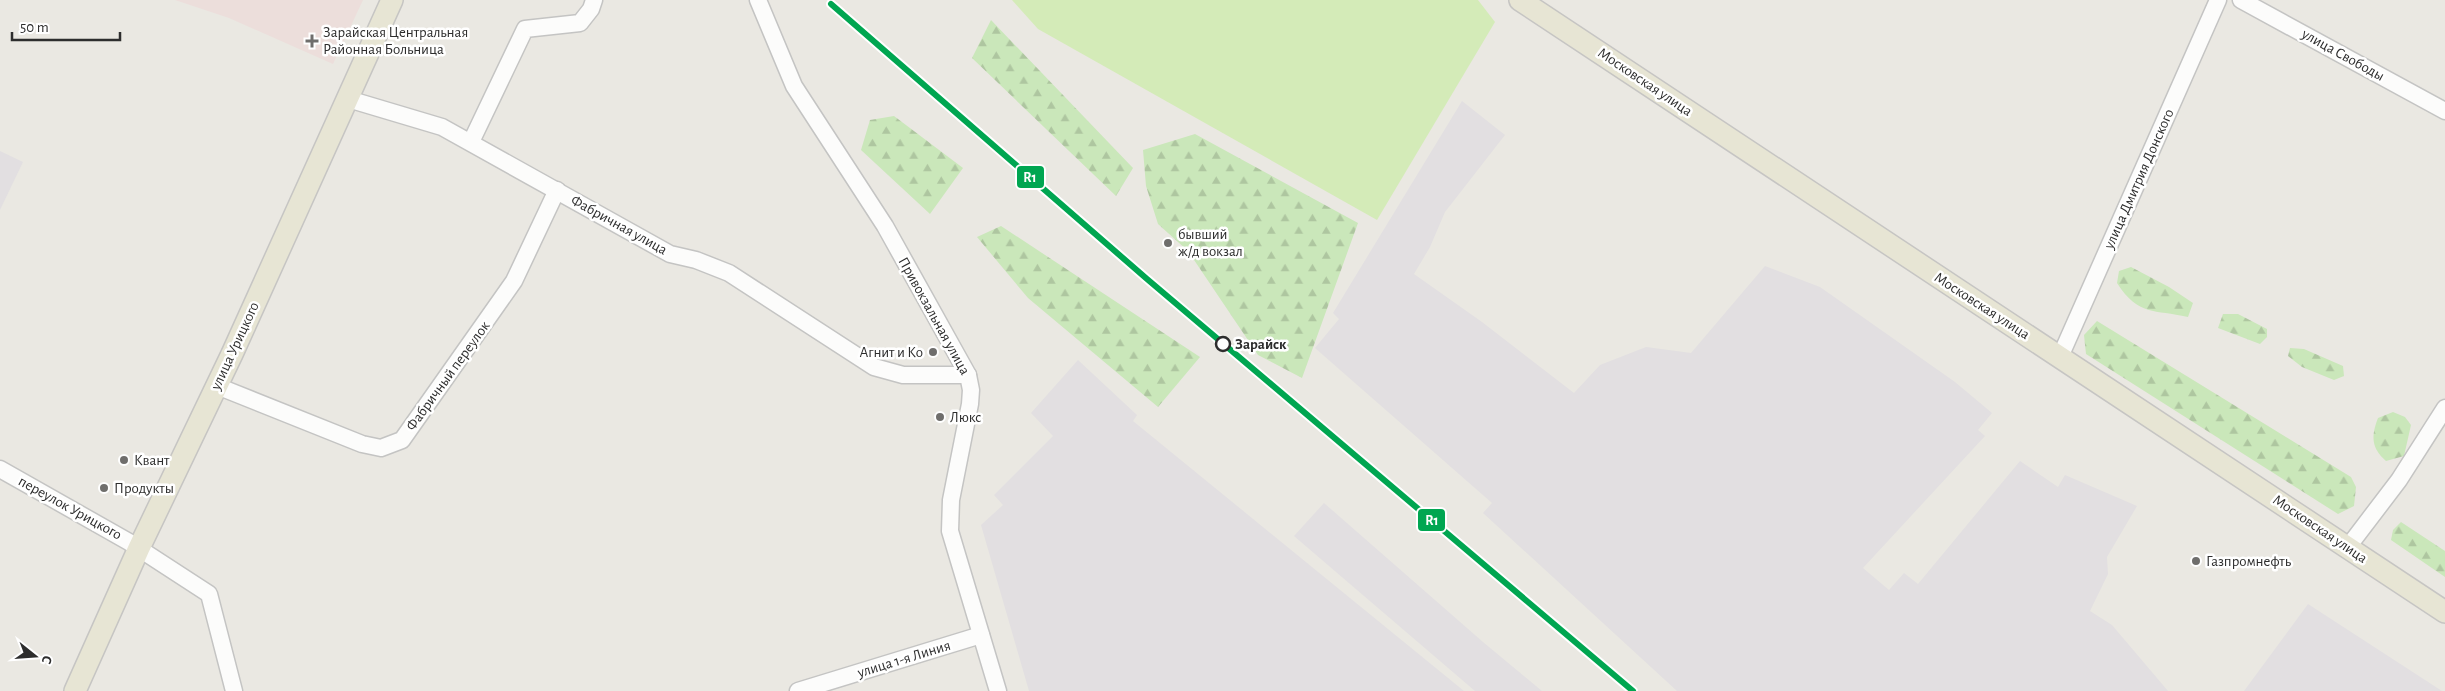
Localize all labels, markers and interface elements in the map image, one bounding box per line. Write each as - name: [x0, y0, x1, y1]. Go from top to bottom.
- scale bar: [12, 10, 120, 42]
- text: 50 m: [20, 20, 49, 35]
- place label: Зарайская Центральная Районная Больница: [323, 25, 468, 57]
- street label: улица Свободы: [2298, 26, 2387, 84]
- marker: Зарайская Центральная Районная Больница: [305, 34, 319, 48]
- street label: Московская улица: [1595, 45, 1695, 119]
- street label: улица Дмитрия Донского: [2101, 107, 2177, 252]
- line badge: R1: [1016, 165, 1045, 189]
- text: R1: [1023, 171, 1037, 185]
- street label: Фабричная улица: [568, 192, 670, 258]
- place label: бывший ж/д вокзал: [1178, 227, 1243, 259]
- marker: бывший ж/д вокзал: [1162, 237, 1174, 249]
- street label: Привокзальная улица: [895, 255, 973, 377]
- street label: Московская улица: [1932, 270, 2032, 342]
- street label: улица Урицкого: [208, 300, 262, 393]
- street label: Фабричный переулок: [403, 318, 493, 434]
- marker: Зарайск: [1215, 336, 1231, 352]
- place label: Зарайск: [1235, 337, 1287, 352]
- place label: Агнит и Ко: [860, 345, 923, 360]
- marker: Агнит и Ко: [927, 346, 939, 358]
- place label: Люкс: [950, 410, 981, 425]
- marker: Люкс: [934, 411, 946, 423]
- place label: Квант: [134, 453, 170, 468]
- marker: Квант: [118, 454, 130, 466]
- street label: переулок Урицкого: [16, 473, 124, 543]
- place label: Продукты: [114, 481, 174, 496]
- marker: Продукты: [98, 482, 110, 494]
- street label: Московская улица: [2270, 492, 2370, 566]
- line badge: R1: [1417, 508, 1446, 532]
- text: R1: [1425, 514, 1439, 528]
- place label: Газпромнефть: [2206, 554, 2292, 569]
- marker: Газпромнефть: [2190, 555, 2202, 567]
- north arrow: [10, 631, 60, 681]
- street label: улица 1-я Линия: [855, 638, 952, 681]
- text: С: [39, 654, 54, 665]

